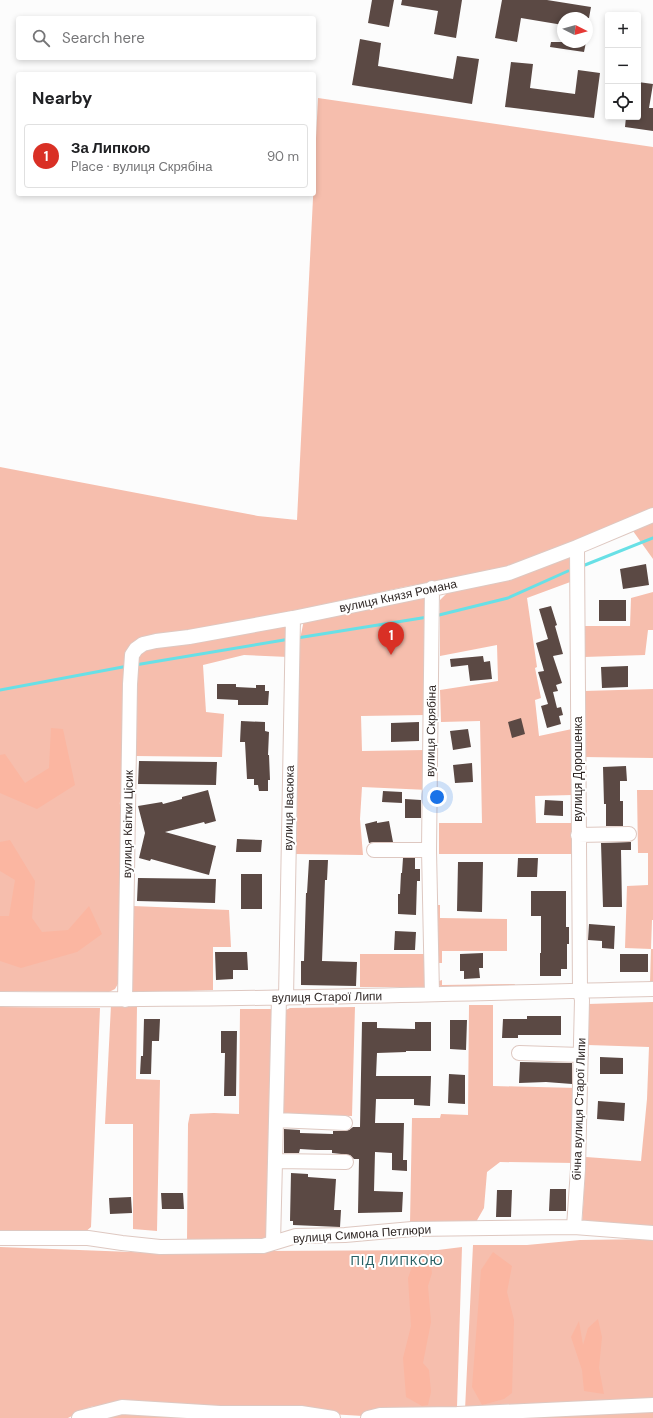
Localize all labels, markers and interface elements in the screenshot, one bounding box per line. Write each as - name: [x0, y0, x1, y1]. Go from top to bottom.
- north arrow: [557, 12, 593, 48]
- map controls: [605, 12, 641, 120]
- button: +: [605, 12, 641, 48]
- search box: [16, 16, 316, 60]
- icon: search: [30, 27, 52, 49]
- text: Search here: [62, 28, 145, 48]
- button: −: [605, 48, 641, 84]
- button: locate: [605, 84, 641, 120]
- text: Nearby: [32, 87, 92, 109]
- text: За Липкою: [71, 138, 150, 158]
- text: 1: [44, 148, 48, 165]
- text: 90 m: [267, 148, 299, 165]
- text: Place · вулиця Скрябіна: [71, 158, 212, 175]
- street label: вулиця Князя Романа: [338, 576, 459, 616]
- pin: 1: [378, 622, 404, 655]
- street label: вулиця Скрябіна: [422, 685, 440, 777]
- street label: вулиця Дорошенка: [570, 716, 586, 822]
- street label: вулиця Івасюка: [280, 765, 298, 851]
- street label: вулиця Квітки Цісик: [119, 769, 137, 878]
- your location: [427, 787, 447, 807]
- street label: вулиця Старої Липи: [272, 988, 382, 1006]
- street label: бічна вулиця Старої Липи: [569, 1037, 589, 1181]
- street label: вулиця Симона Петлюри: [292, 1221, 432, 1247]
- district label: ПІД ЛИПКОЮ: [350, 1252, 444, 1269]

